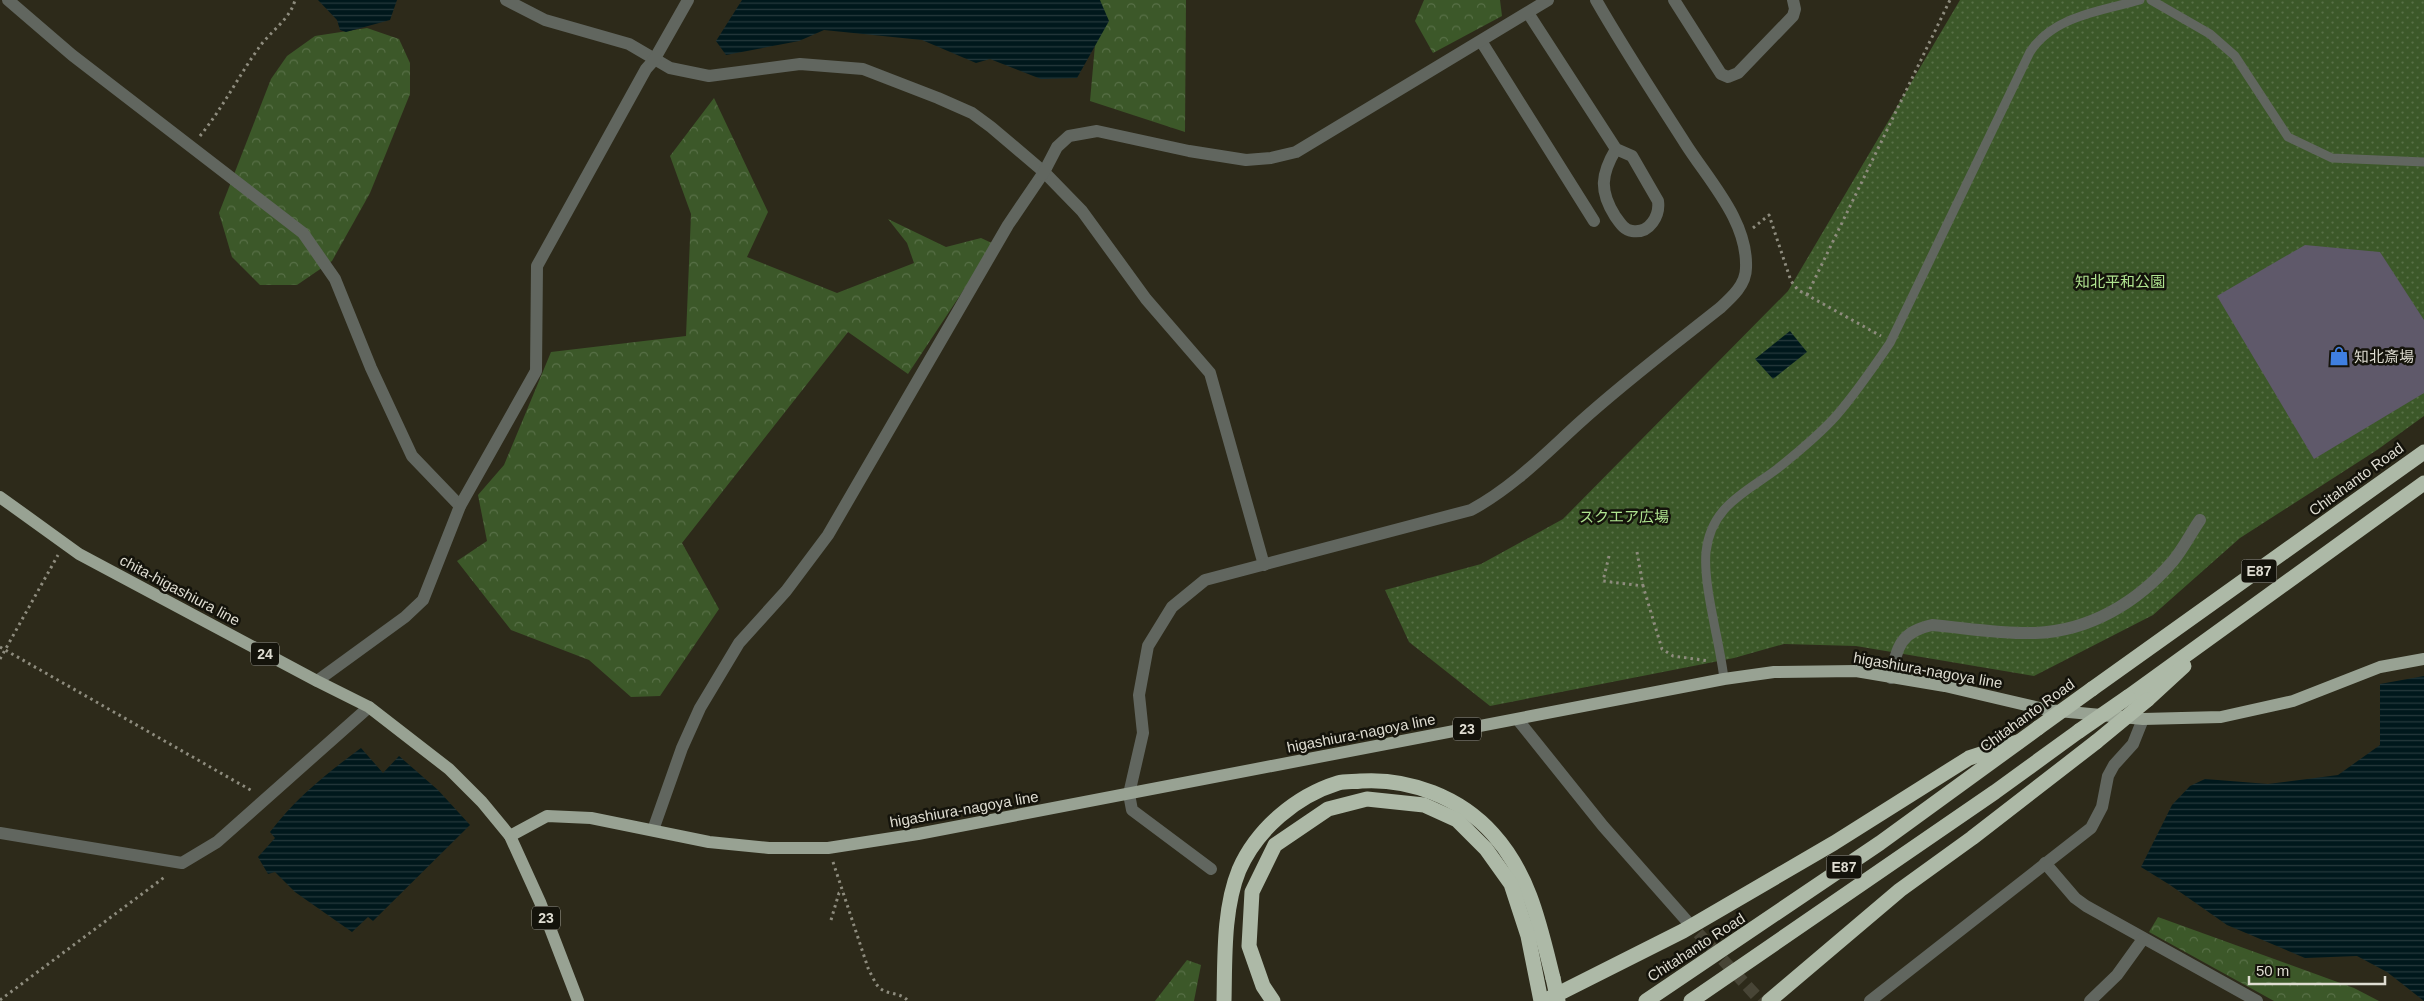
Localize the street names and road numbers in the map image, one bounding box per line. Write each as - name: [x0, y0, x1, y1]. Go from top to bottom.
- street label: Chitahanto Road: [2305, 439, 2407, 519]
- street label: chita-higashiura line: [117, 551, 243, 629]
- road number: E87: [2242, 560, 2276, 582]
- road number: 24: [251, 642, 279, 666]
- street label: higashiura-nagoya line: [1852, 649, 2004, 691]
- street label: Chitahanto Road: [1976, 675, 2078, 755]
- street label: higashiura-nagoya line: [1285, 710, 1437, 756]
- road number: 23: [1453, 718, 1481, 741]
- street label: higashiura-nagoya line: [888, 788, 1040, 830]
- road number: E87: [1826, 856, 1862, 879]
- road number: 23: [532, 906, 560, 930]
- street label: Chitahanto Road: [1644, 909, 1748, 985]

